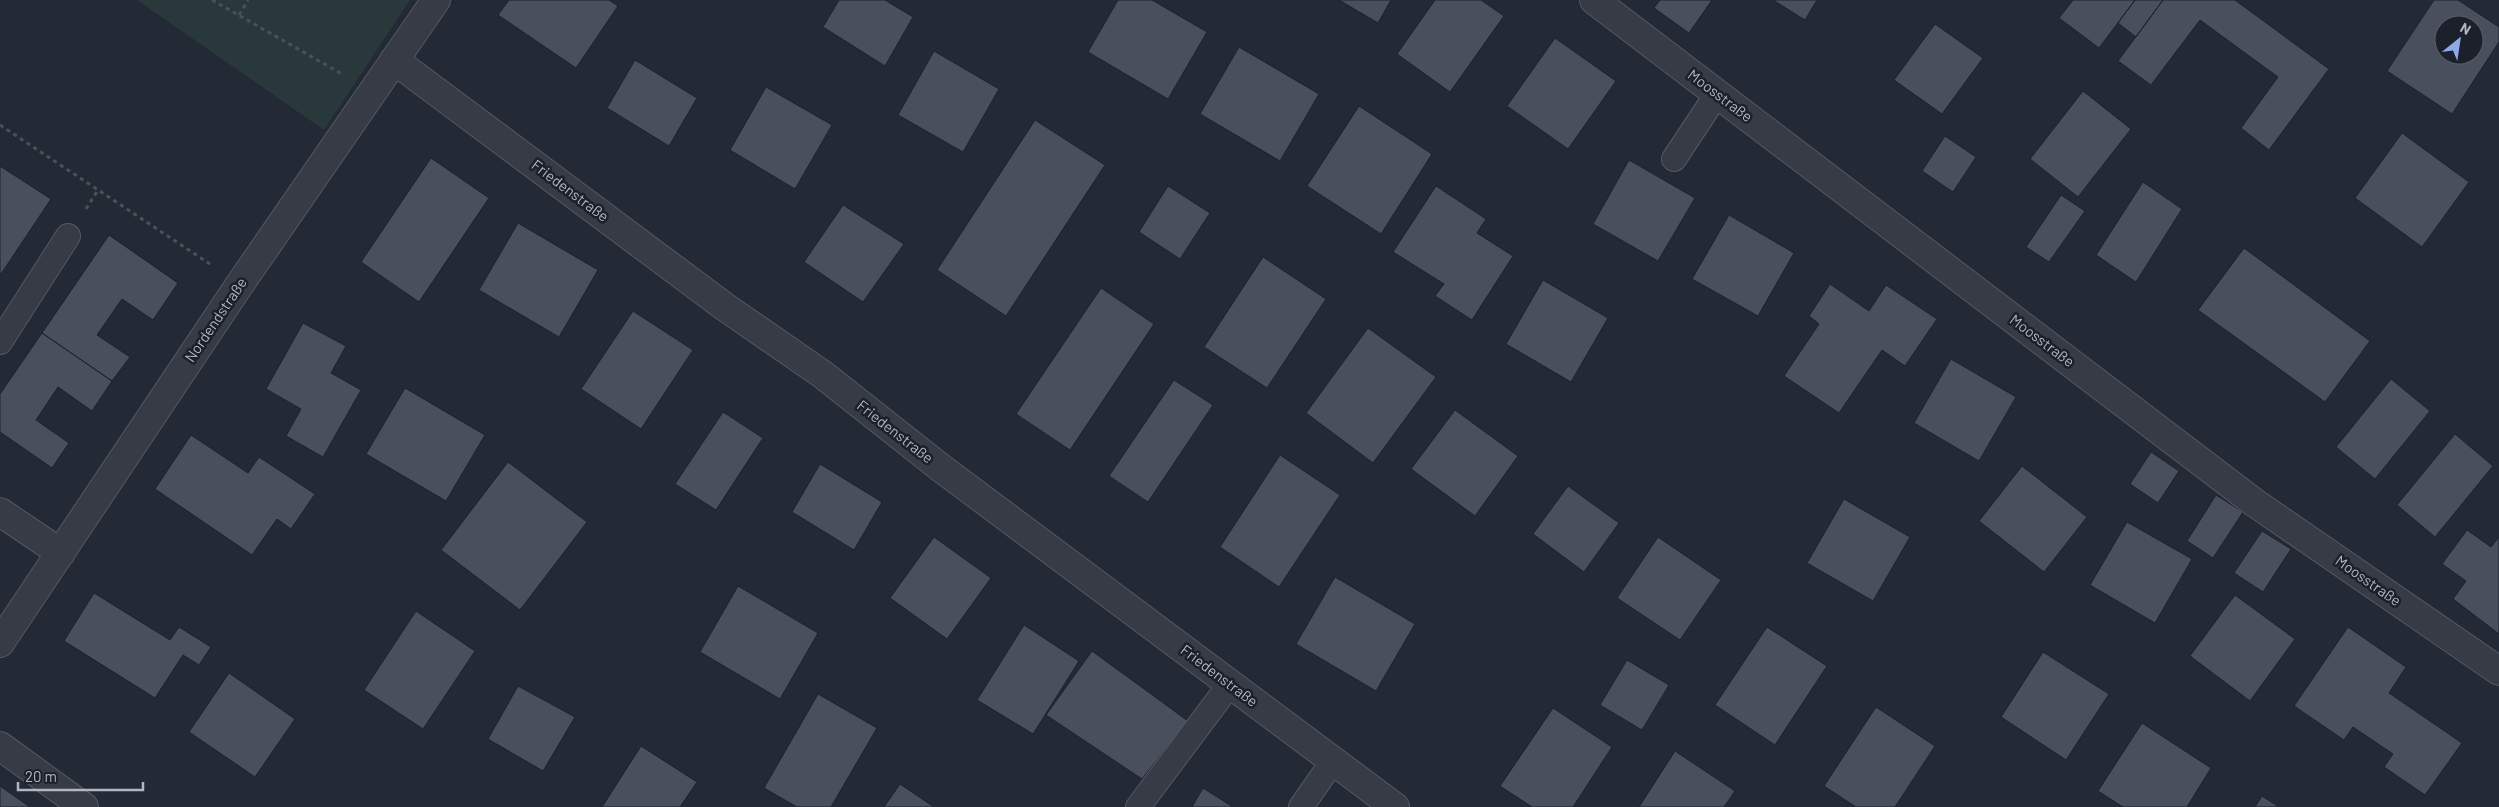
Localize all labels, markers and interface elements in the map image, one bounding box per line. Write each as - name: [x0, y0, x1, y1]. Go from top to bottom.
- north arrow: [2434, 15, 2484, 65]
- text: N: [2457, 19, 2474, 38]
- street label: Moosstraße: [1685, 65, 1756, 125]
- street label: Friedenstraße: [528, 155, 613, 225]
- street label: Nordendstraße: [180, 274, 250, 365]
- street label: Moosstraße: [2007, 310, 2078, 370]
- street label: Friedenstraße: [854, 396, 937, 467]
- street label: Moosstraße: [2332, 551, 2405, 609]
- street label: Friedenstraße: [1177, 640, 1262, 710]
- scale bar: [18, 760, 142, 792]
- text: 20 m: [25, 767, 57, 785]

